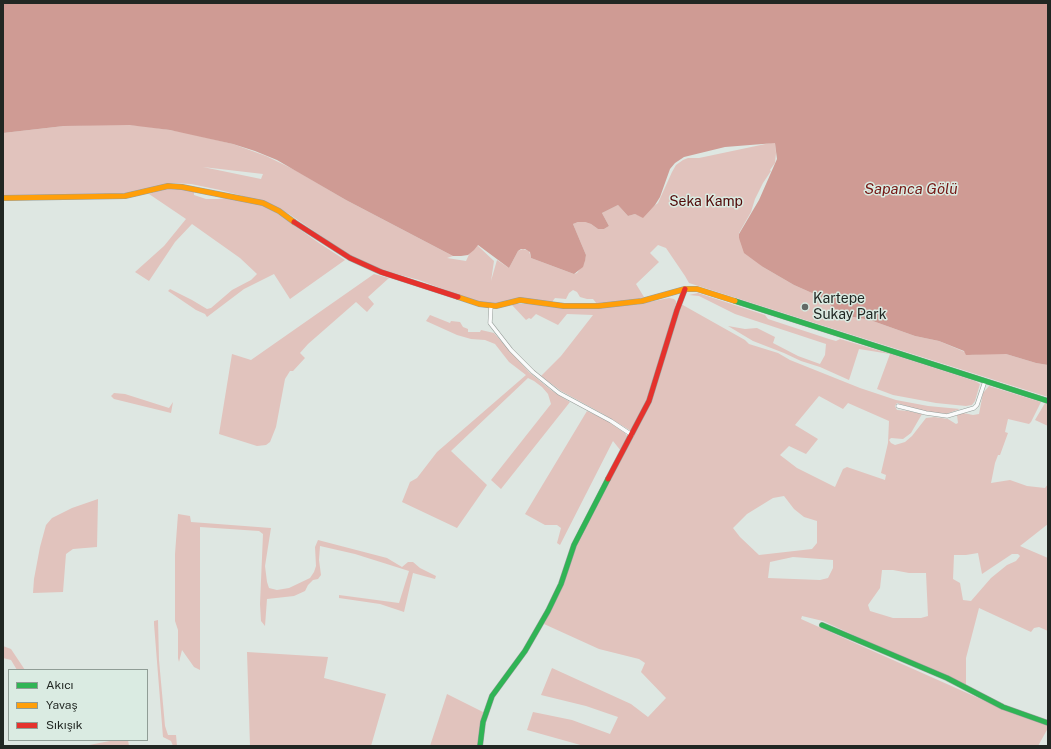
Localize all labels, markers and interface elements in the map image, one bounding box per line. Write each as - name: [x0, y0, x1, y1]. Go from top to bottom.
- water label: Sapanca Gölü: [864, 180, 958, 198]
- park label: Seka Kamp: [669, 194, 743, 210]
- place label: Kartepe Sukay Park: [813, 291, 887, 324]
- marker: Kartepe Sukay Park: [800, 302, 810, 312]
- legend: [8, 669, 148, 741]
- text: Akıcı: [46, 678, 74, 692]
- text: Yavaş: [46, 698, 78, 712]
- text: Sıkışık: [46, 718, 82, 732]

